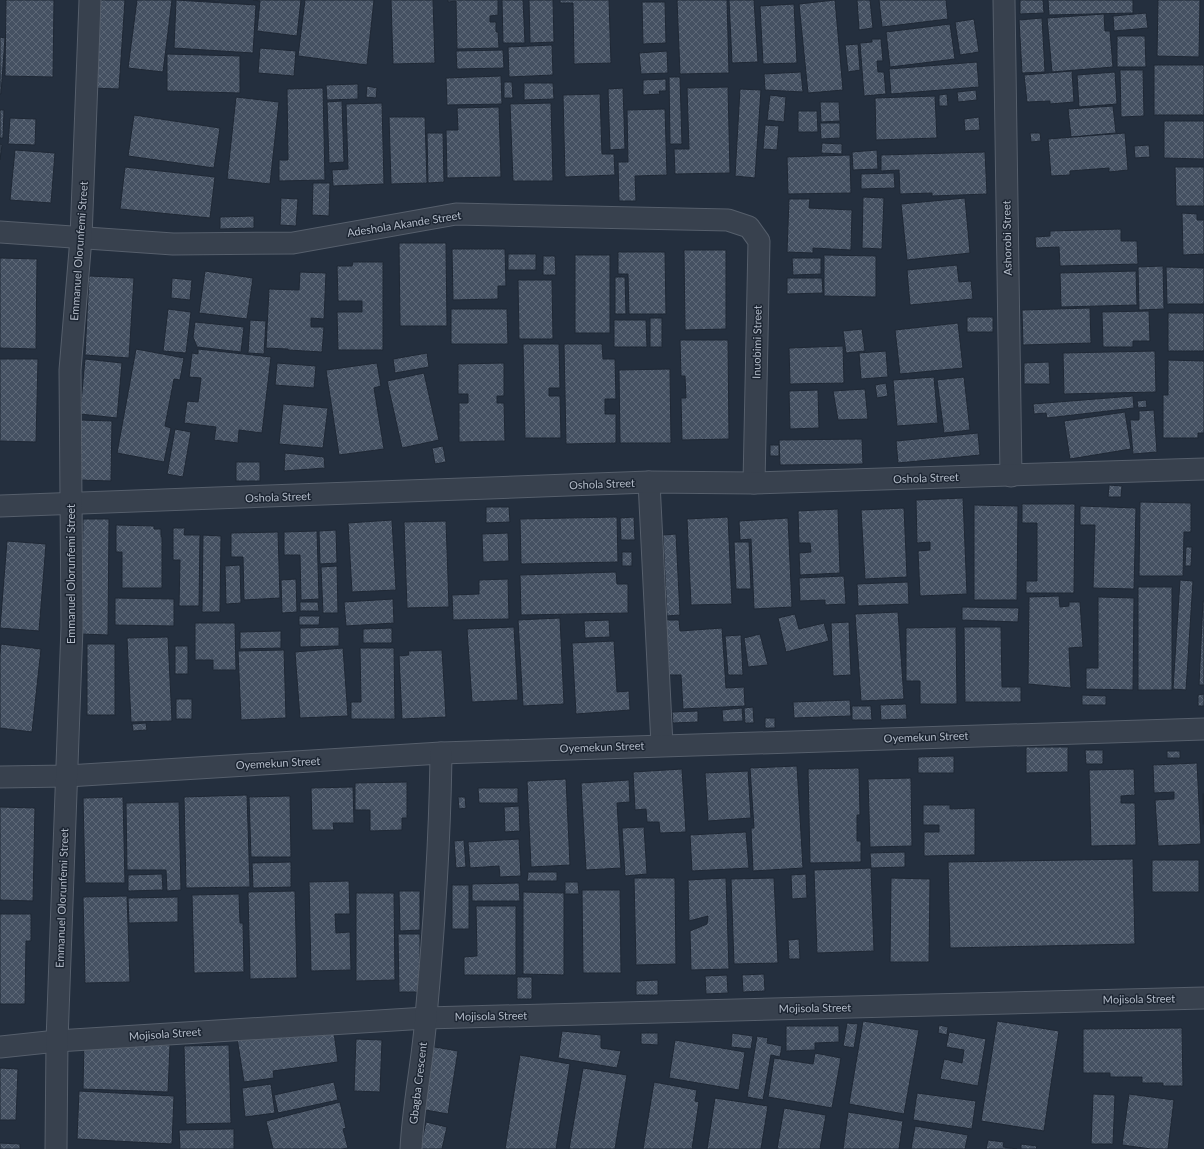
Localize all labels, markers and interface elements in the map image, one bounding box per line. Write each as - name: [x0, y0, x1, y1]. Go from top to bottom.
- street label: Emmanuel Olorunfemi Street: [67, 181, 90, 321]
- street label: Ashorobi Street: [999, 200, 1014, 276]
- street label: Adeshola Akande Street: [346, 208, 462, 239]
- street label: Inuobimi Street: [749, 305, 764, 379]
- street label: Oshola Street: [893, 470, 959, 485]
- street label: Oshola Street: [569, 476, 635, 491]
- street label: Oshola Street: [245, 489, 311, 504]
- street label: Emmanuel Olorunfemi Street: [64, 504, 77, 644]
- street label: Oyemekun Street: [883, 729, 969, 744]
- street label: Oyemekun Street: [559, 739, 645, 754]
- street label: Oyemekun Street: [235, 754, 321, 771]
- street label: Emmanuel Olorunfemi Street: [53, 828, 70, 968]
- street label: Mojisola Street: [1103, 991, 1175, 1006]
- street label: Mojisola Street: [779, 1000, 851, 1015]
- street label: Mojisola Street: [455, 1008, 527, 1023]
- street label: Mojisola Street: [128, 1024, 202, 1043]
- street label: Gbagba Crescent: [406, 1041, 429, 1125]

